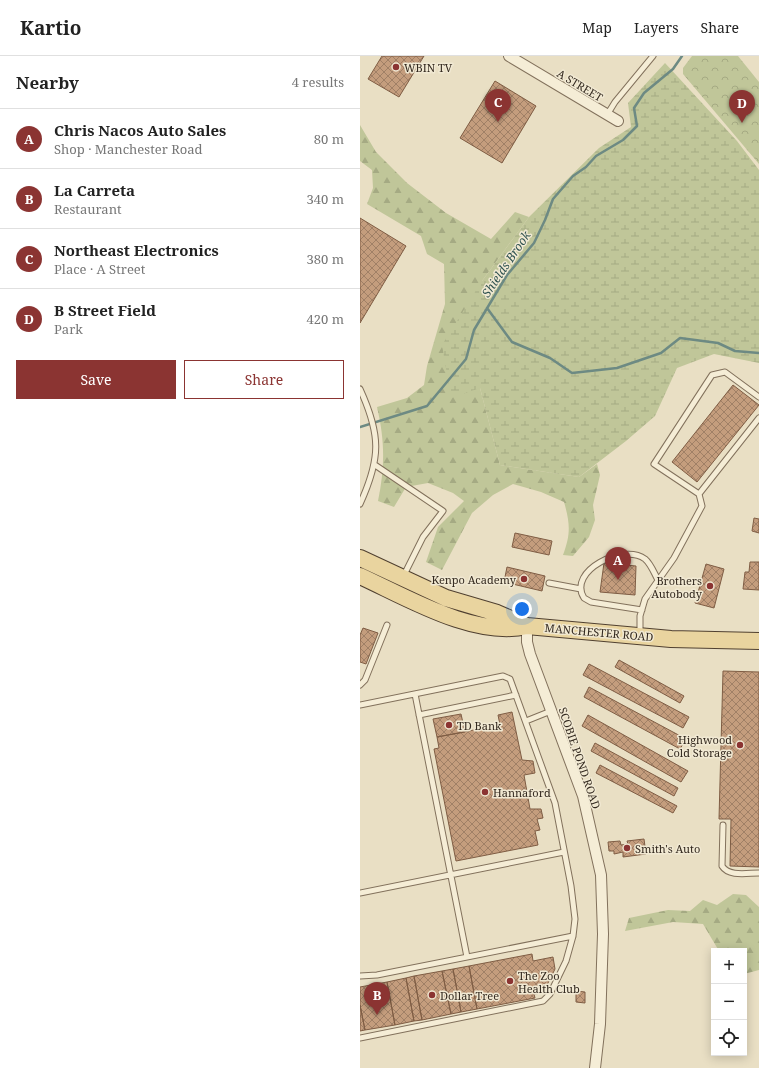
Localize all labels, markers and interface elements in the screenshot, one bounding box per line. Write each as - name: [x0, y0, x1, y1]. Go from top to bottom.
- text: Kartio: [20, 15, 81, 41]
- text: Map: [582, 18, 612, 37]
- text: Layers: [634, 18, 679, 37]
- text: Share: [701, 18, 739, 37]
- place label: WBIN TV: [404, 60, 453, 75]
- marker: WBIN TV: [391, 62, 401, 72]
- street label: A STREET: [554, 65, 606, 105]
- text: Nearby: [16, 71, 79, 94]
- text: 4 results: [292, 73, 344, 91]
- pin: C: [485, 89, 511, 122]
- pin: D: [729, 90, 755, 123]
- text: Chris Nacos Auto Sales: [54, 120, 226, 140]
- text: A: [24, 130, 34, 148]
- text: 80 m: [314, 130, 344, 148]
- text: Shop · Manchester Road: [54, 140, 203, 158]
- text: La Carreta: [54, 180, 135, 200]
- text: B: [25, 190, 33, 208]
- text: 340 m: [307, 190, 344, 208]
- text: Restaurant: [54, 200, 122, 218]
- water label: Shields Brook: [478, 227, 535, 300]
- text: Northeast Electronics: [54, 240, 219, 260]
- text: C: [25, 250, 33, 268]
- text: 380 m: [307, 250, 344, 268]
- text: Place · A Street: [54, 260, 145, 278]
- text: B Street Field: [54, 300, 156, 320]
- text: D: [24, 310, 34, 328]
- text: 420 m: [307, 310, 344, 328]
- text: Park: [54, 320, 83, 338]
- button: Save: [16, 360, 176, 399]
- button: Share: [184, 360, 344, 399]
- pin: A: [605, 547, 631, 580]
- place label: Kenpo Academy: [431, 572, 517, 587]
- place label: Brothers Autobody: [651, 573, 703, 601]
- marker: Kenpo Academy: [519, 574, 529, 584]
- marker: Brothers Autobody: [705, 581, 715, 591]
- your location: [512, 599, 532, 619]
- street label: MANCHESTER ROAD: [544, 620, 654, 644]
- street label: SCOBIE POND ROAD: [556, 705, 604, 811]
- place label: TD Bank: [457, 718, 502, 733]
- marker: TD Bank: [444, 720, 454, 730]
- place label: Highwood Cold Storage: [667, 732, 732, 760]
- marker: Highwood Cold Storage: [735, 740, 745, 750]
- place label: Hannaford: [493, 785, 551, 800]
- marker: Hannaford: [480, 787, 490, 797]
- place label: Smith's Auto: [635, 841, 700, 856]
- marker: Smith's Auto: [622, 843, 632, 853]
- map controls: [711, 948, 747, 1056]
- button: +: [711, 948, 747, 984]
- place label: The Zoo Health Club: [518, 968, 580, 996]
- marker: The Zoo Health Club: [505, 976, 515, 986]
- pin: B: [364, 982, 390, 1015]
- button: −: [711, 984, 747, 1020]
- place label: Dollar Tree: [440, 988, 499, 1003]
- marker: Dollar Tree: [427, 990, 437, 1000]
- button: locate: [711, 1020, 747, 1056]

